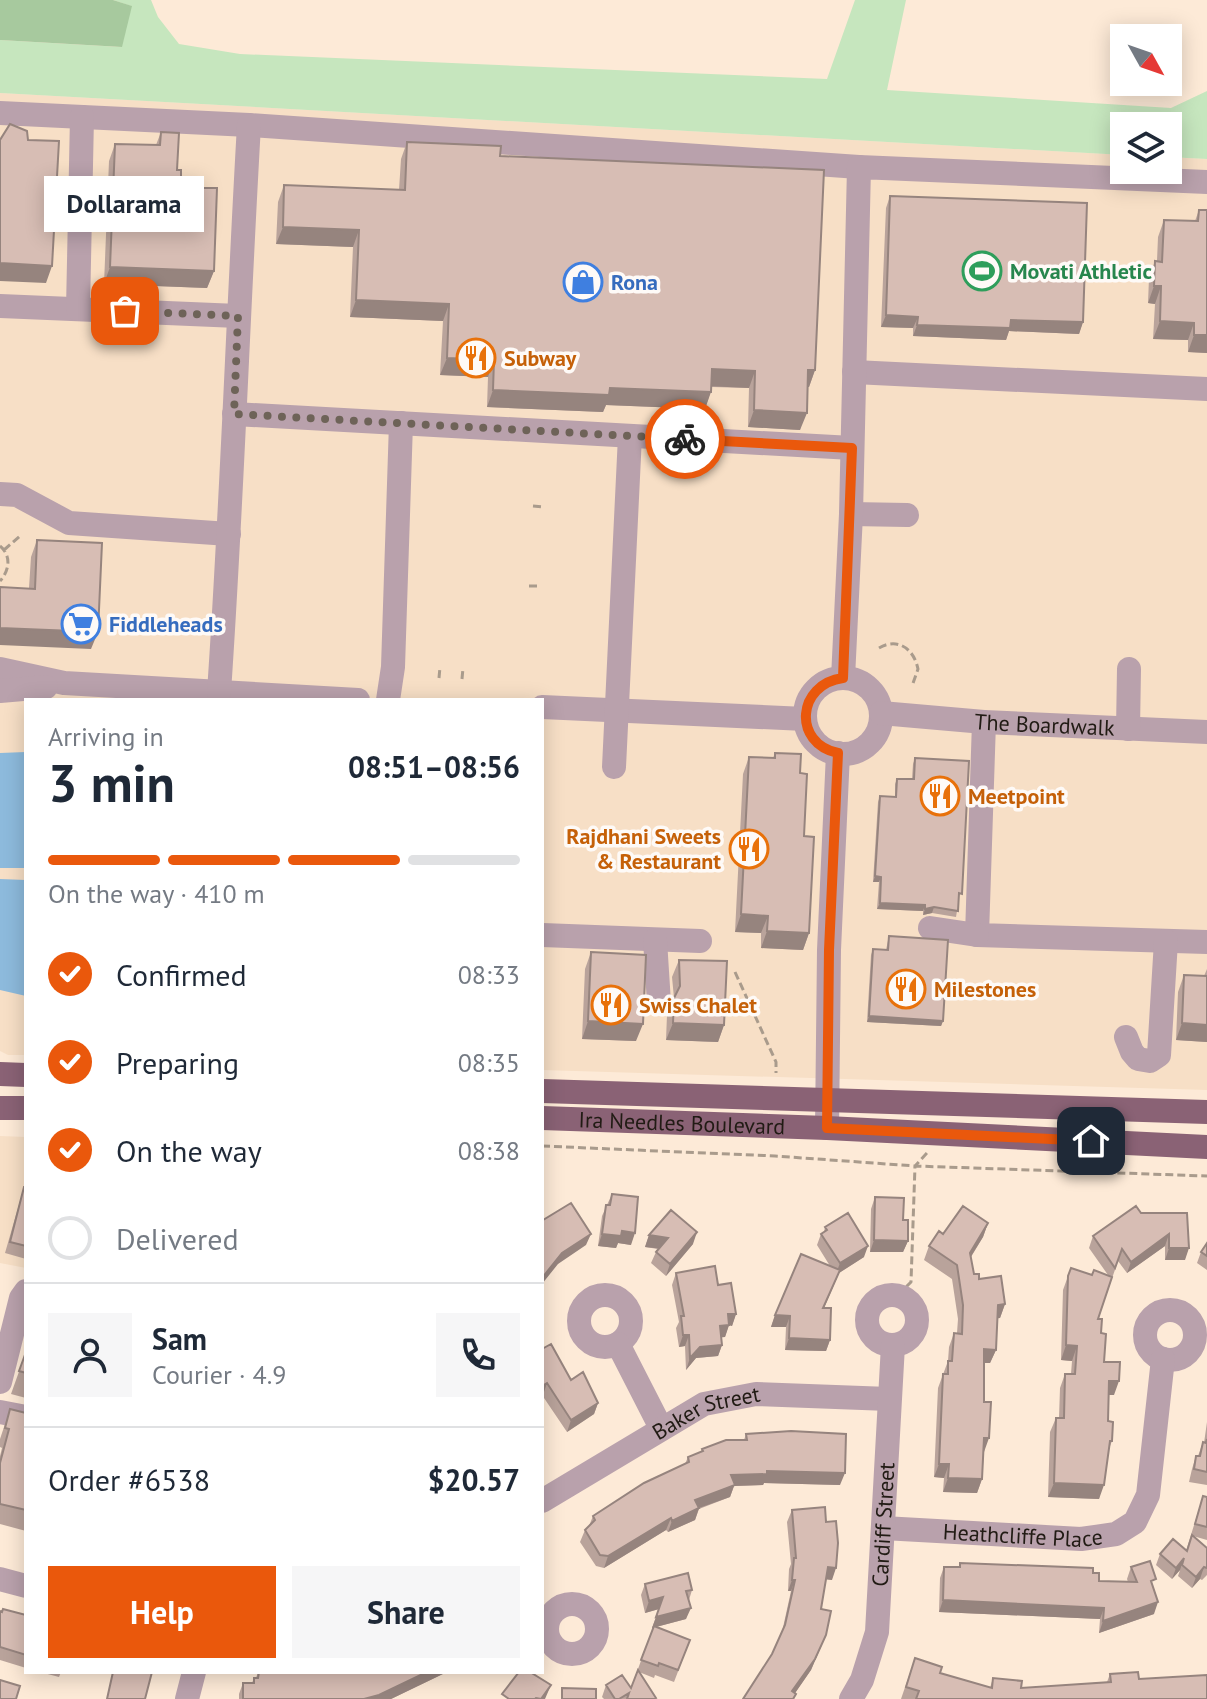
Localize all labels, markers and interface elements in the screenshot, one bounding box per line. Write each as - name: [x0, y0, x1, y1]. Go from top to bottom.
- north arrow: [1110, 24, 1182, 96]
- map controls: [1110, 24, 1182, 184]
- button: layers: [1110, 112, 1182, 184]
- callout: Dollarama: [45, 175, 205, 231]
- text: Dollarama: [67, 187, 181, 220]
- sports icon: Movati Athletic: [961, 250, 1003, 292]
- place label: Movati Athletic: [1010, 257, 1152, 285]
- shop icon: Rona: [562, 261, 604, 303]
- place label: Rona: [611, 268, 658, 296]
- pin: [91, 277, 159, 345]
- icon: bag: [103, 289, 147, 333]
- restaurant icon: Subway: [455, 337, 497, 379]
- place label: Subway: [504, 344, 577, 372]
- courier: [645, 399, 725, 479]
- icon: bike: [663, 417, 707, 461]
- supermarket icon: Fiddleheads: [60, 603, 102, 645]
- place label: Fiddleheads: [109, 610, 223, 638]
- street label: The Boardwalk: [973, 707, 1116, 742]
- text: Arriving in: [48, 720, 164, 753]
- text: 08:51–08:56: [348, 747, 520, 786]
- text: 3 min: [48, 749, 175, 816]
- restaurant icon: Meetpoint: [919, 775, 961, 817]
- place label: Meetpoint: [968, 782, 1065, 810]
- place label: Rajdhani Sweets & Restaurant: [566, 822, 721, 875]
- restaurant icon: Rajdhani Sweets & Restaurant: [728, 828, 770, 870]
- text: On the way · 410 m: [48, 877, 265, 910]
- icon: check: [48, 952, 92, 996]
- text: Confirmed: [116, 955, 247, 994]
- text: 08:33: [458, 958, 520, 991]
- restaurant icon: Milestones: [885, 968, 927, 1010]
- place label: Milestones: [934, 975, 1036, 1003]
- restaurant icon: Swiss Chalet: [590, 984, 632, 1026]
- place label: Swiss Chalet: [639, 991, 757, 1019]
- icon: check: [48, 1040, 92, 1084]
- text: Preparing: [116, 1043, 239, 1082]
- text: 08:35: [458, 1046, 520, 1079]
- street label: Ira Needles Boulevard: [578, 1105, 786, 1141]
- pin: [1057, 1107, 1125, 1175]
- icon: home: [1069, 1119, 1113, 1163]
- icon: check: [48, 1128, 92, 1172]
- text: On the way: [116, 1131, 262, 1170]
- text: 08:38: [458, 1134, 520, 1167]
- text: Delivered: [116, 1219, 239, 1258]
- button: person: [48, 1313, 132, 1397]
- button: phone: [436, 1313, 520, 1397]
- text: Sam: [152, 1319, 207, 1358]
- text: Courier · 4.9: [152, 1358, 286, 1391]
- street label: Baker Street: [647, 1379, 763, 1446]
- text: Order #6538: [48, 1460, 210, 1499]
- text: $20.57: [428, 1460, 520, 1499]
- street label: Cardiff Street: [866, 1461, 900, 1587]
- street label: Heathcliffe Place: [942, 1517, 1104, 1553]
- button: Help: [48, 1566, 276, 1658]
- button: Share: [292, 1566, 520, 1658]

